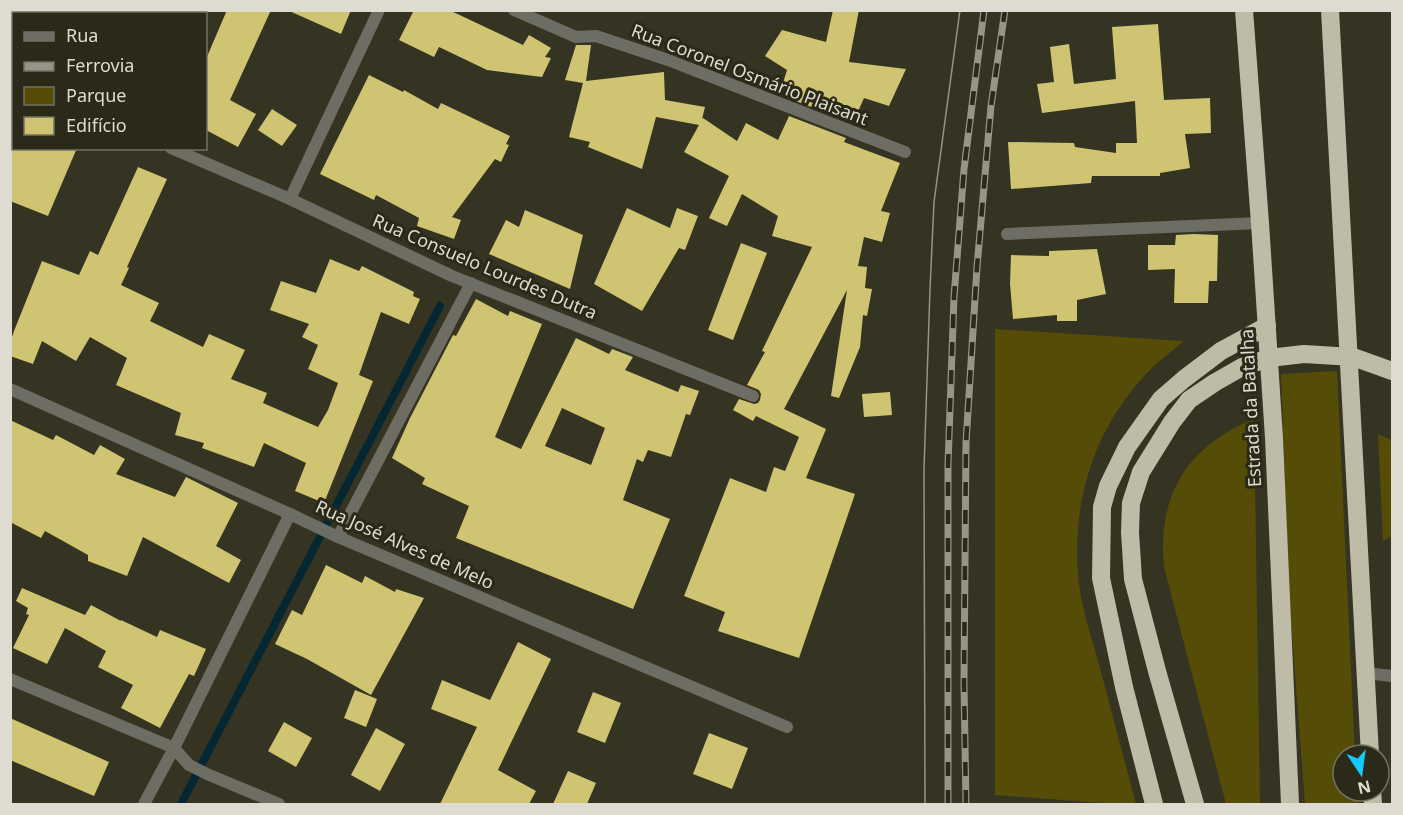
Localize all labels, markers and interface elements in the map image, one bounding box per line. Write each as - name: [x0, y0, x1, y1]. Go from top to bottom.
- legend: [12, 12, 207, 150]
- street label: Rua Coronel Osmário Plaisant: [628, 18, 872, 130]
- text: Rua: [66, 23, 98, 47]
- text: Ferrovia: [66, 53, 134, 77]
- text: Parque: [66, 83, 126, 107]
- text: Edifício: [66, 113, 127, 137]
- street label: Rua Consuelo Lourdes Dutra: [369, 208, 601, 324]
- street label: Estrada da Batalha: [1234, 328, 1266, 488]
- street label: Rua José Alves de Melo: [312, 494, 498, 594]
- north arrow: [1331, 743, 1391, 803]
- text: N: [1356, 775, 1373, 800]

